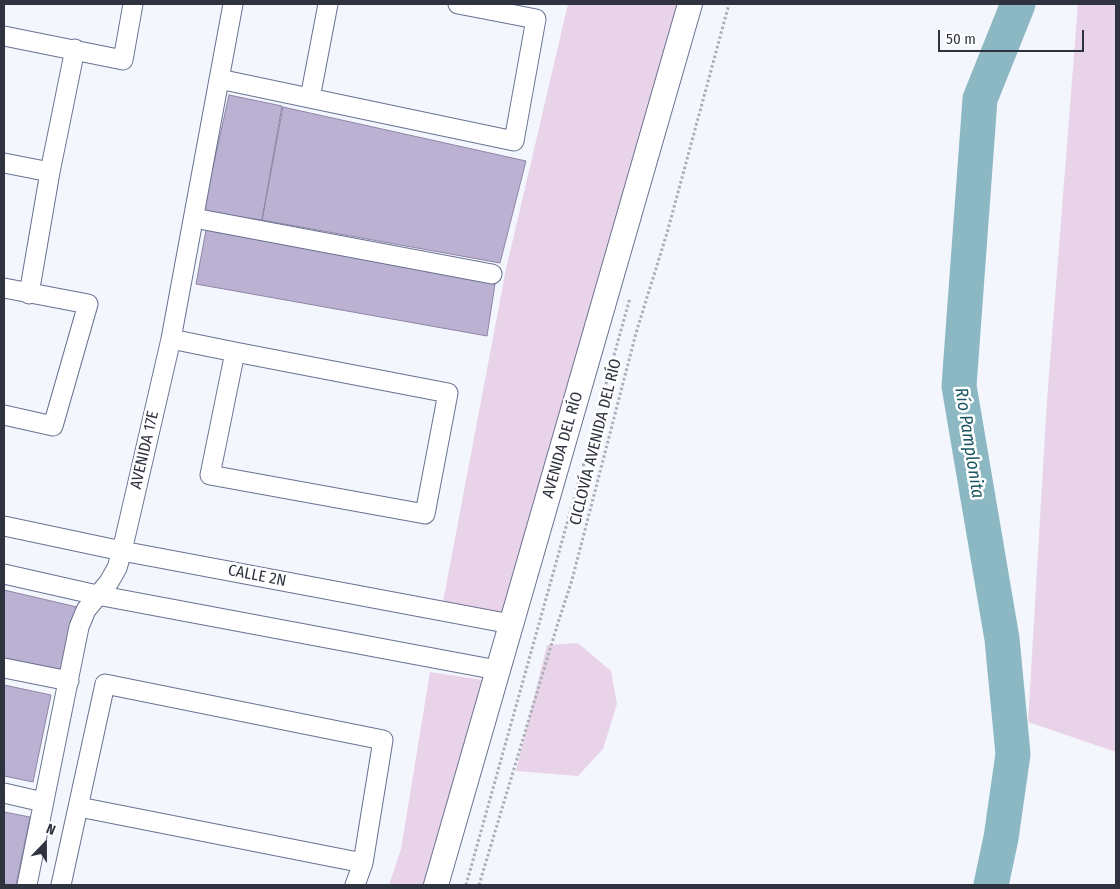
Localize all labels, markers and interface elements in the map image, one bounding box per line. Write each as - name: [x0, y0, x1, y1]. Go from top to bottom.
- scale bar: [940, 20, 1086, 52]
- text: 50 m: [946, 30, 976, 48]
- street label: CICLOVÍA AVENIDA DEL RÍO: [566, 357, 626, 527]
- water label: Río Pamplonita: [950, 386, 988, 500]
- street label: AVENIDA DEL RÍO: [539, 390, 587, 500]
- street label: AVENIDA 17E: [127, 409, 163, 491]
- street label: CALLE 2N: [226, 561, 288, 591]
- north arrow: [20, 819, 70, 869]
- text: N: [44, 820, 58, 839]

